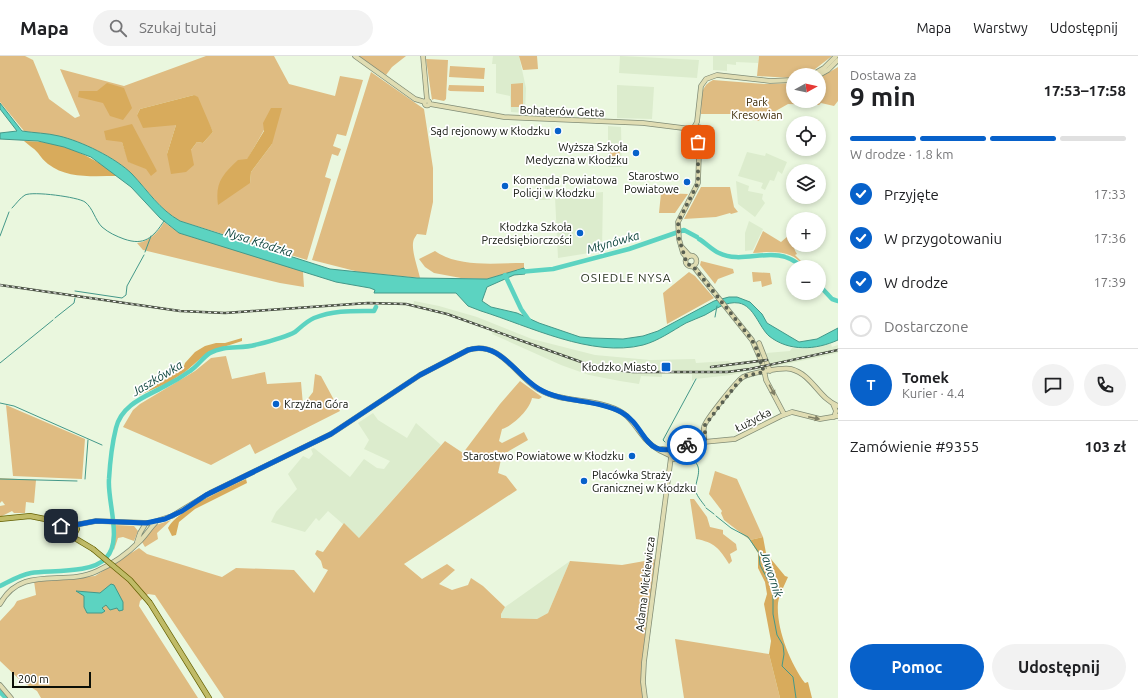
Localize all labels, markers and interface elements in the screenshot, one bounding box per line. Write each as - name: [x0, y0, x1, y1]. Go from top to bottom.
- search box: [93, 10, 373, 46]
- text: Mapa: [20, 17, 69, 39]
- icon: search: [107, 17, 129, 39]
- text: Szukaj tutaj: [139, 19, 216, 36]
- text: Mapa: [916, 20, 951, 36]
- text: Warstwy: [973, 20, 1028, 36]
- text: Udostępnij: [1050, 20, 1118, 36]
- north arrow: [786, 68, 826, 108]
- map controls: [786, 68, 826, 300]
- text: Dostawa za: [850, 68, 917, 82]
- text: 9 min: [850, 82, 916, 111]
- text: 17:53–17:58: [1043, 82, 1126, 99]
- park label: Park Kresowian: [731, 96, 783, 121]
- street label: Bohaterów Getta: [519, 104, 605, 118]
- button: locate: [786, 116, 826, 156]
- place label: Sąd rejonowy w Kłodzku: [431, 125, 550, 137]
- pin: [681, 125, 715, 159]
- marker: Sąd rejonowy w Kłodzku: [553, 126, 563, 136]
- icon: bag: [687, 131, 709, 153]
- place label: Wyższa Szkoła Medyczna w Kłodzku: [526, 141, 628, 166]
- text: W drodze · 1.8 km: [850, 147, 954, 161]
- marker: Wyższa Szkoła Medyczna w Kłodzku: [631, 148, 641, 158]
- button: layers: [786, 164, 826, 204]
- place label: Starostwo Powiatowe: [624, 170, 679, 195]
- place label: Komenda Powiatowa Policji w Kłodzku: [513, 174, 617, 199]
- marker: Starostwo Powiatowe: [682, 177, 692, 187]
- marker: Komenda Powiatowa Policji w Kłodzku: [500, 181, 510, 191]
- icon: check: [850, 183, 872, 205]
- text: Przyjęte: [884, 186, 939, 203]
- text: 17:33: [1093, 187, 1126, 201]
- button: +: [786, 212, 826, 252]
- place label: Kłodzka Szkoła Przedsiębiorczości: [481, 221, 572, 246]
- water label: Nysa Kłodzka: [224, 225, 295, 259]
- icon: check: [850, 227, 872, 249]
- marker: Kłodzka Szkoła Przedsiębiorczości: [575, 228, 585, 238]
- water label: Młynówka: [585, 228, 641, 256]
- text: W przygotowaniu: [884, 230, 1002, 247]
- text: 17:36: [1093, 231, 1126, 245]
- button: −: [786, 260, 826, 300]
- district label: OSIEDLE NYSA: [580, 271, 672, 284]
- icon: check: [850, 271, 872, 293]
- text: W drodze: [884, 274, 948, 291]
- text: 17:39: [1093, 275, 1126, 289]
- text: Dostarczone: [884, 318, 968, 335]
- water label: Jaszkówka: [129, 358, 185, 399]
- place label: Kłodzko Miasto: [582, 361, 657, 373]
- marker: Kłodzko Miasto: [660, 361, 672, 373]
- button: chat: [1032, 364, 1074, 406]
- button: phone: [1084, 364, 1126, 406]
- text: Tomek: [902, 369, 949, 386]
- text: T: [866, 376, 876, 393]
- one-way arrow: [768, 384, 775, 396]
- text: Kurier · 4.4: [902, 386, 965, 400]
- place label: Krzyżna Góra: [284, 398, 348, 410]
- marker: Krzyżna Góra: [271, 399, 281, 409]
- street label: Łużycka: [733, 406, 773, 434]
- one-way arrow: [808, 415, 820, 421]
- courier: [667, 425, 707, 465]
- icon: bike: [676, 434, 698, 456]
- text: Zamówienie #9355: [850, 438, 979, 455]
- text: 103 zł: [1085, 438, 1126, 455]
- place label: Starostwo Powiatowe w Kłodzku: [463, 450, 624, 462]
- marker: Starostwo Powiatowe w Kłodzku: [627, 451, 637, 461]
- place label: Placówka Straży Granicznej w Kłodzku: [592, 469, 696, 494]
- marker: Placówka Straży Granicznej w Kłodzku: [579, 476, 589, 486]
- pin: [44, 509, 78, 543]
- icon: home: [50, 515, 72, 537]
- street label: Adama Mickiewicza: [633, 536, 657, 632]
- water label: Jawornik: [758, 548, 786, 600]
- button: Pomoc: [850, 644, 984, 690]
- button: Udostępnij: [992, 644, 1126, 690]
- scale bar: [12, 670, 91, 689]
- text: 200 m: [18, 673, 49, 685]

